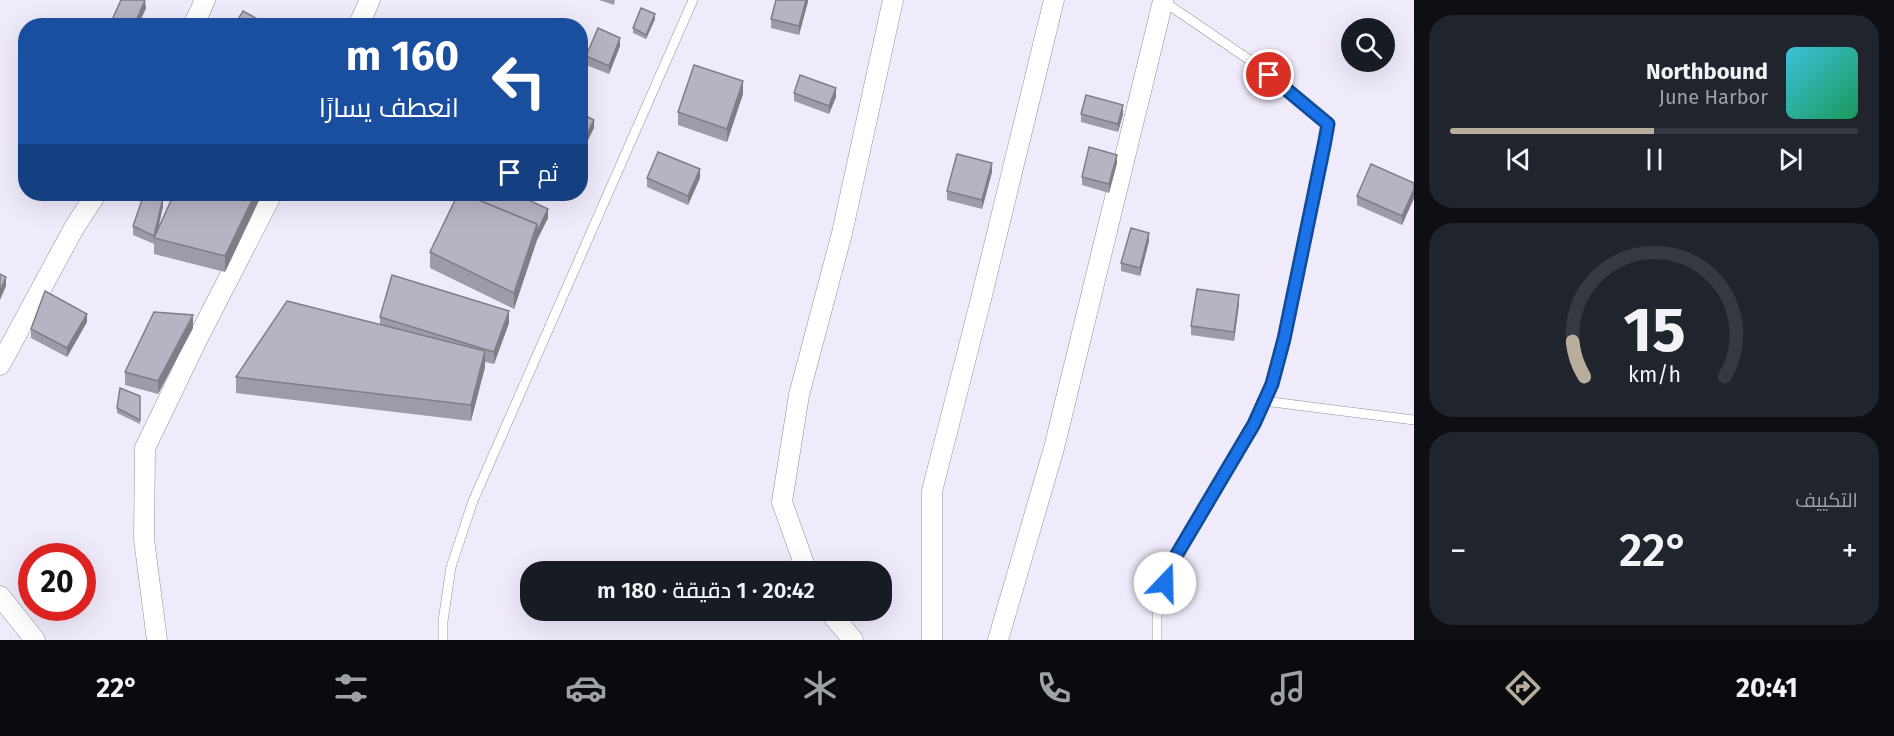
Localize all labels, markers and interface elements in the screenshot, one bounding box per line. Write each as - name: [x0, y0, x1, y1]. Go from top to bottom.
- map controls: [1341, 18, 1395, 72]
- button: search: [1341, 18, 1395, 72]
- text: 160 m: [346, 31, 459, 81]
- icon: left: [480, 42, 558, 120]
- pin: [1243, 49, 1294, 100]
- icon: arrive: [1252, 58, 1285, 91]
- text: Northbound: [1646, 58, 1768, 85]
- text: June Harbor: [1659, 85, 1768, 109]
- text: انعطف يسارًا: [319, 92, 459, 124]
- icon: previous: [1502, 143, 1535, 176]
- icon: pause: [1638, 143, 1671, 176]
- icon: next: [1774, 143, 1807, 176]
- icon: arrive: [493, 156, 526, 189]
- text: ثم: [538, 160, 558, 187]
- text: 15: [1623, 293, 1685, 368]
- text: km/h: [1627, 362, 1681, 388]
- text: التكييف: [1795, 488, 1858, 512]
- text: 22°: [1619, 524, 1689, 578]
- text: −: [1450, 531, 1467, 571]
- text: +: [1842, 531, 1858, 571]
- speed limit sign: 20: [18, 543, 96, 621]
- position arrow: [1133, 551, 1197, 615]
- text: 20:42 · 1 دقيقة · 180 m: [597, 577, 815, 604]
- icon: filters: [330, 667, 372, 709]
- icon: car: [565, 667, 607, 709]
- icon: climate: [799, 667, 841, 709]
- icon: phone: [1033, 667, 1075, 709]
- icon: music: [1267, 667, 1309, 709]
- icon: directions: [1502, 667, 1544, 709]
- text: 22°: [96, 672, 138, 704]
- text: 20:41: [1736, 672, 1798, 704]

